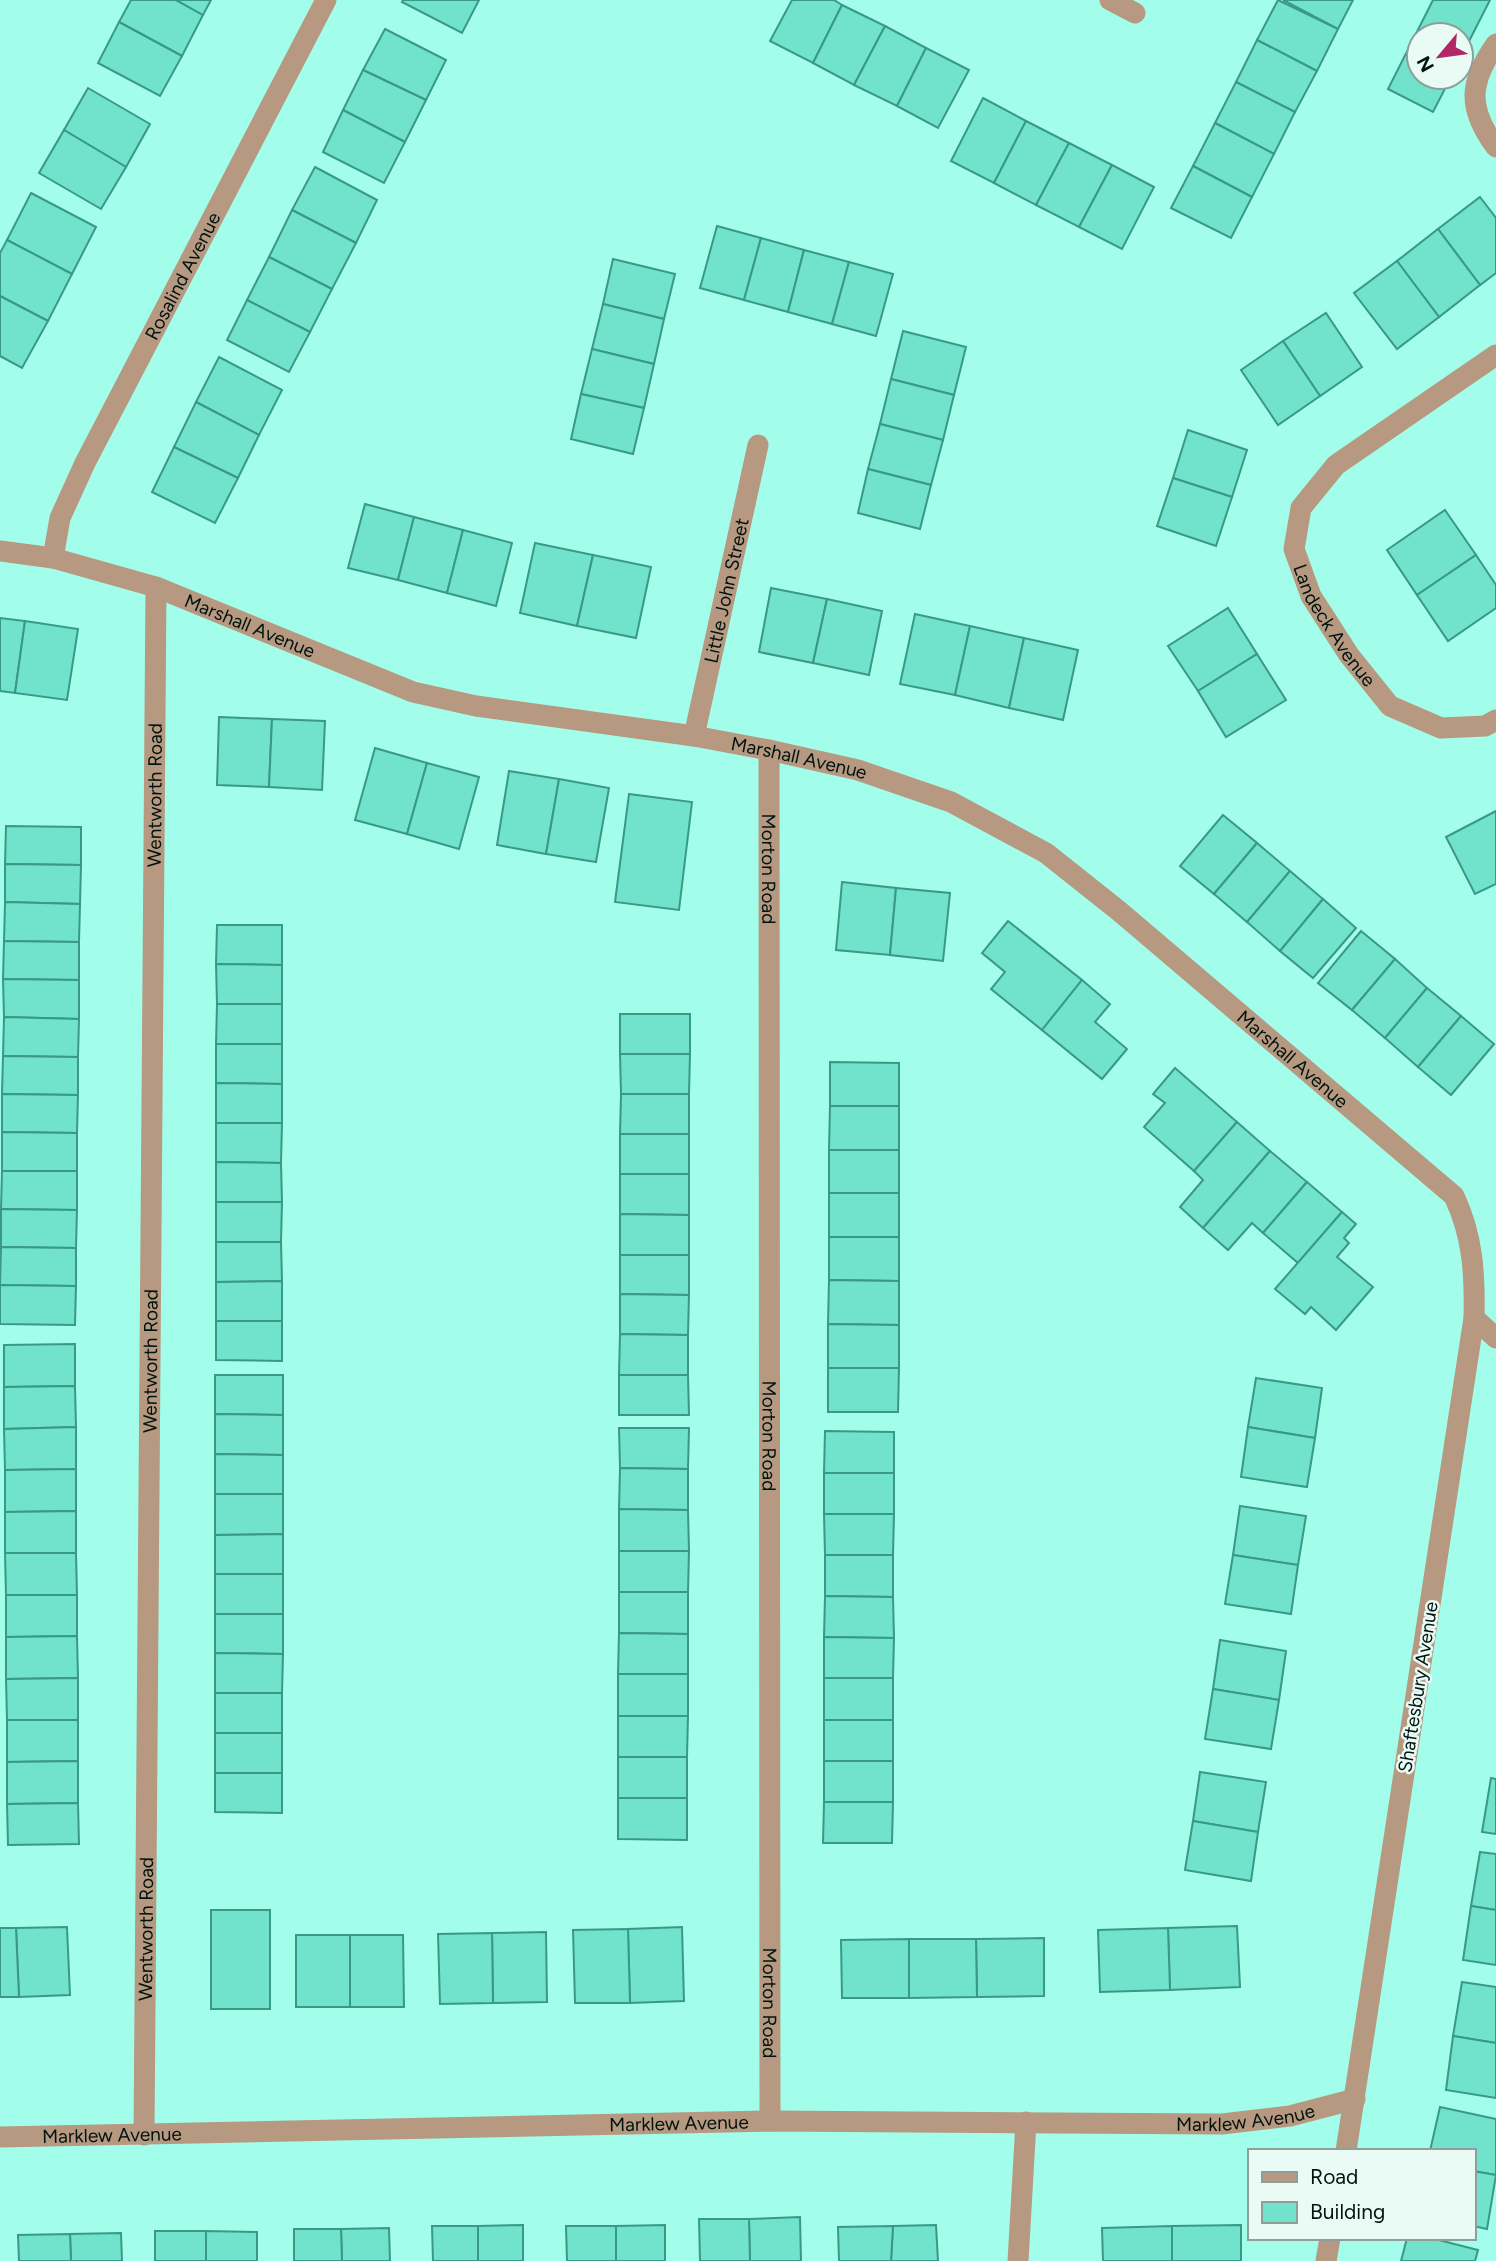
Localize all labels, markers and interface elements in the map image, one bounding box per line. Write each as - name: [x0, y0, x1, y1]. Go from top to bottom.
- north arrow: [1405, 21, 1475, 91]
- text: N: [1412, 52, 1439, 76]
- street label: Rosalind Avenue: [140, 208, 225, 344]
- street label: Little John Street: [699, 516, 753, 665]
- street label: Landeck Avenue: [1289, 561, 1381, 691]
- street label: Marshall Avenue: [181, 589, 319, 662]
- street label: Wentworth Road: [142, 723, 166, 867]
- street label: Marshall Avenue: [729, 732, 870, 784]
- street label: Morton Road: [758, 814, 781, 924]
- street label: Marshall Avenue: [1233, 1005, 1353, 1113]
- street label: Wentworth Road: [138, 1289, 162, 1433]
- street label: Morton Road: [758, 1381, 781, 1491]
- street label: Shaftesbury Avenue: [1393, 1600, 1443, 1774]
- street label: Wentworth Road: [134, 1857, 158, 2001]
- street label: Morton Road: [758, 1948, 781, 2058]
- street label: Marklew Avenue: [1176, 2099, 1317, 2135]
- street label: Marklew Avenue: [609, 2110, 749, 2136]
- street label: Marklew Avenue: [42, 2122, 182, 2148]
- legend: [1248, 2149, 1475, 2240]
- text: Road: [1310, 2164, 1358, 2189]
- text: Building: [1310, 2199, 1385, 2224]

